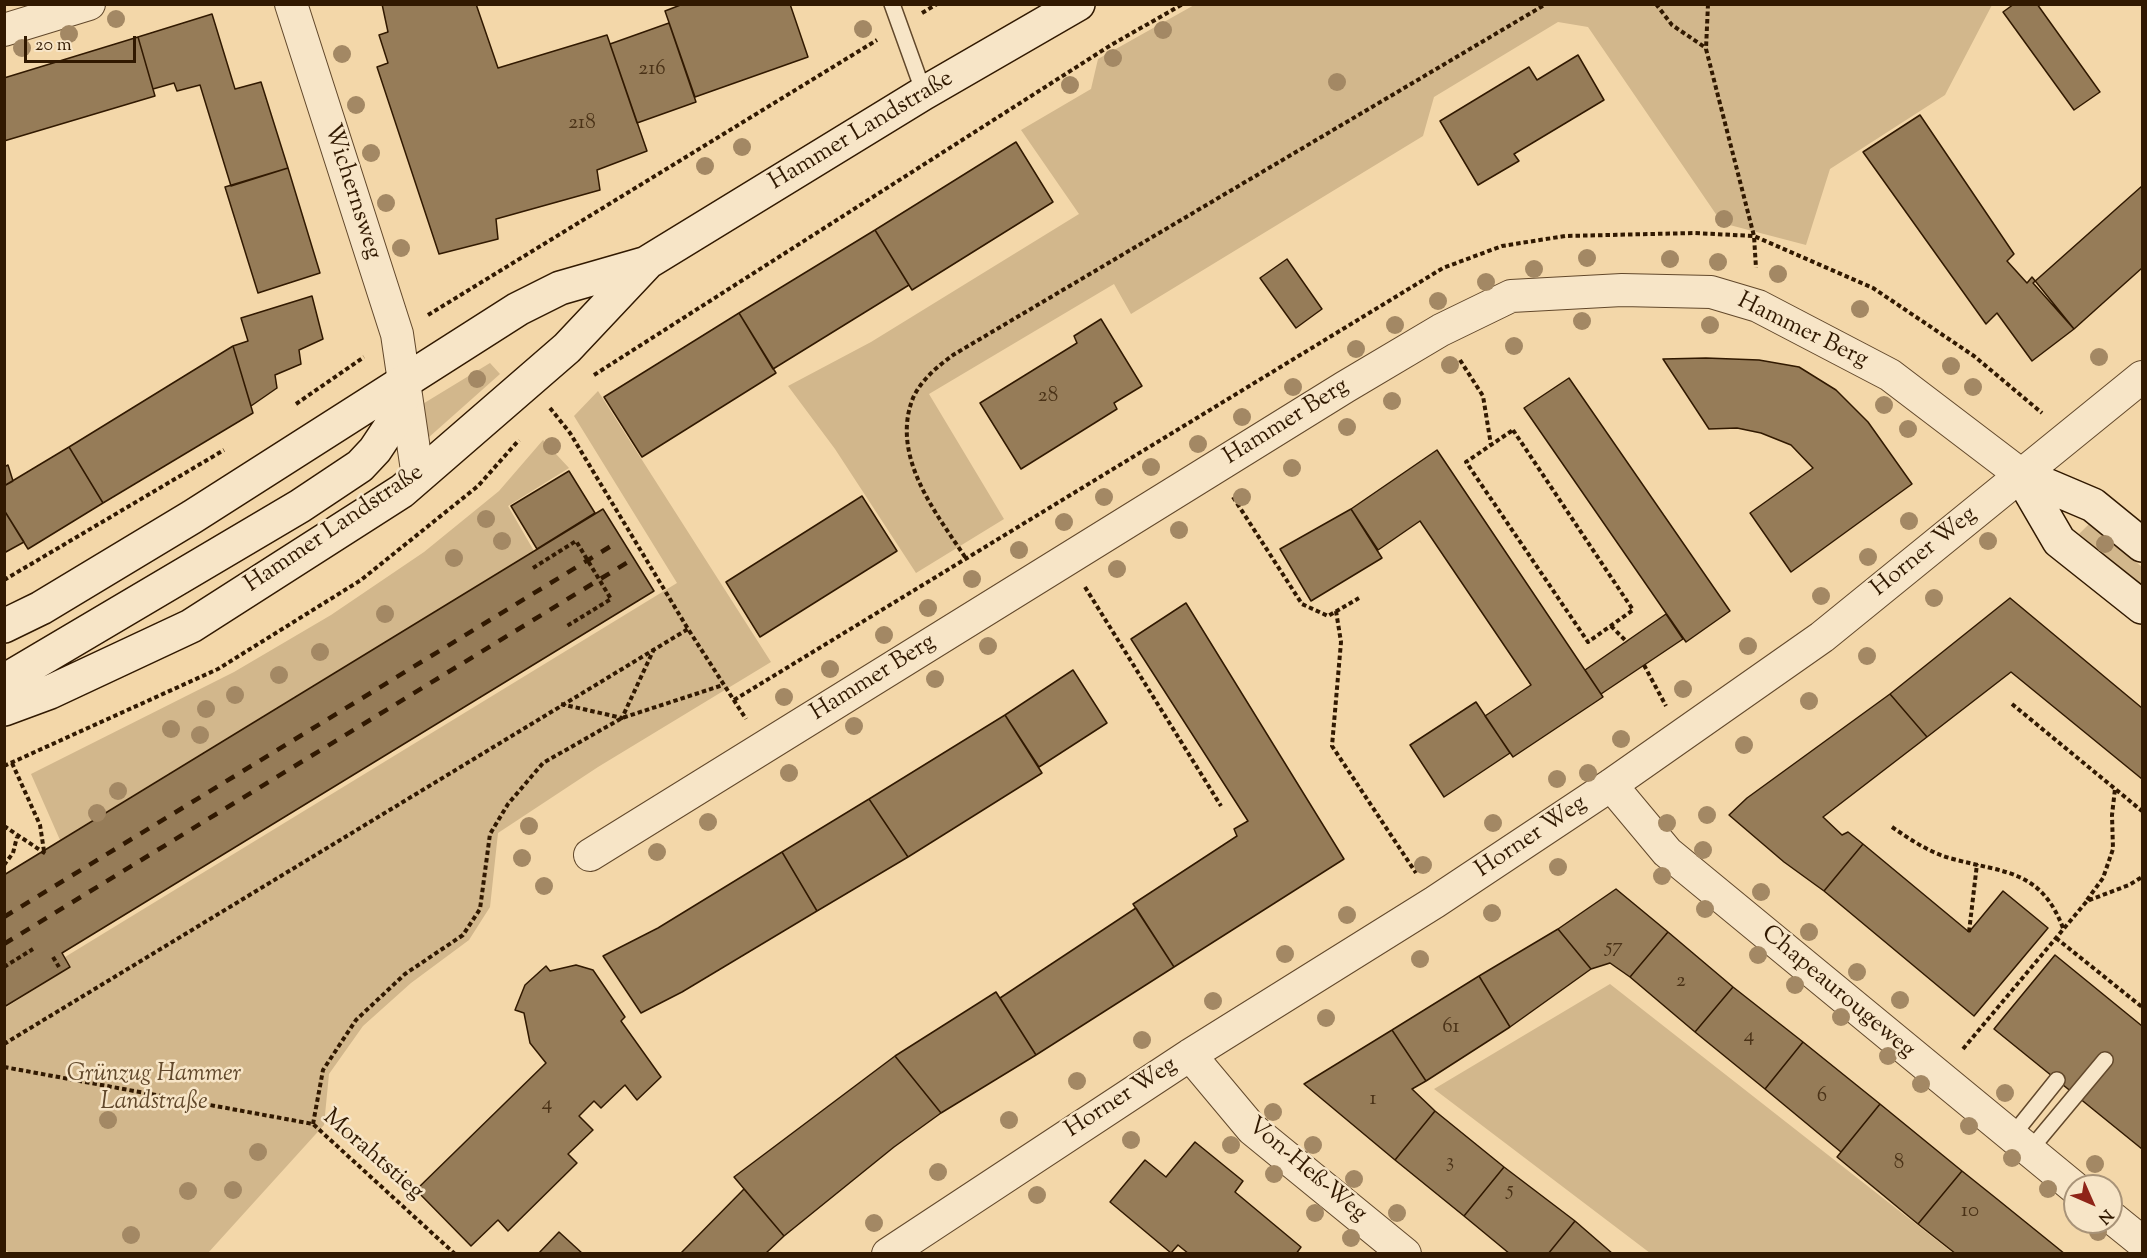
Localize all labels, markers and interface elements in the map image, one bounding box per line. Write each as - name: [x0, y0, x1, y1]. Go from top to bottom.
- scale bar: [27, 24, 140, 62]
- text: 20 m: [35, 33, 72, 59]
- house number: 216: [638, 57, 666, 83]
- street label: Hammer Landstraße: [765, 66, 959, 198]
- house number: 218: [568, 111, 596, 137]
- street label: Wichernsweg: [316, 121, 386, 263]
- street label: Hammer Berg: [1732, 288, 1872, 376]
- street label: Hammer Berg: [1219, 373, 1355, 473]
- house number: 28: [1038, 384, 1058, 410]
- street label: Hammer Landstraße: [240, 460, 430, 600]
- street label: Horner Weg: [1866, 502, 1984, 604]
- street label: Hammer Berg: [806, 629, 942, 729]
- street label: Horner Weg: [1471, 790, 1593, 886]
- street label: Chapeaurougeweg: [1754, 920, 1920, 1066]
- house number: 57: [1605, 935, 1623, 961]
- house number: 2: [1676, 969, 1686, 995]
- house number: 61: [1442, 1015, 1460, 1041]
- house number: 4: [1744, 1024, 1754, 1050]
- street label: Horner Weg: [1061, 1052, 1183, 1146]
- park label: Grünzug Hammer Landstraße: [67, 1062, 241, 1118]
- house number: 6: [1817, 1084, 1827, 1110]
- house number: 1: [1369, 1087, 1377, 1113]
- house number: 4: [542, 1092, 552, 1118]
- street label: Morahtstieg: [316, 1104, 428, 1208]
- street label: Von-Heß-Weg: [1240, 1113, 1372, 1229]
- house number: 3: [1446, 1150, 1454, 1176]
- house number: 8: [1894, 1151, 1904, 1177]
- north arrow: [2063, 1174, 2123, 1234]
- house number: 5: [1506, 1178, 1514, 1204]
- house number: 10: [1961, 1199, 1979, 1225]
- text: N: [2092, 1203, 2117, 1228]

